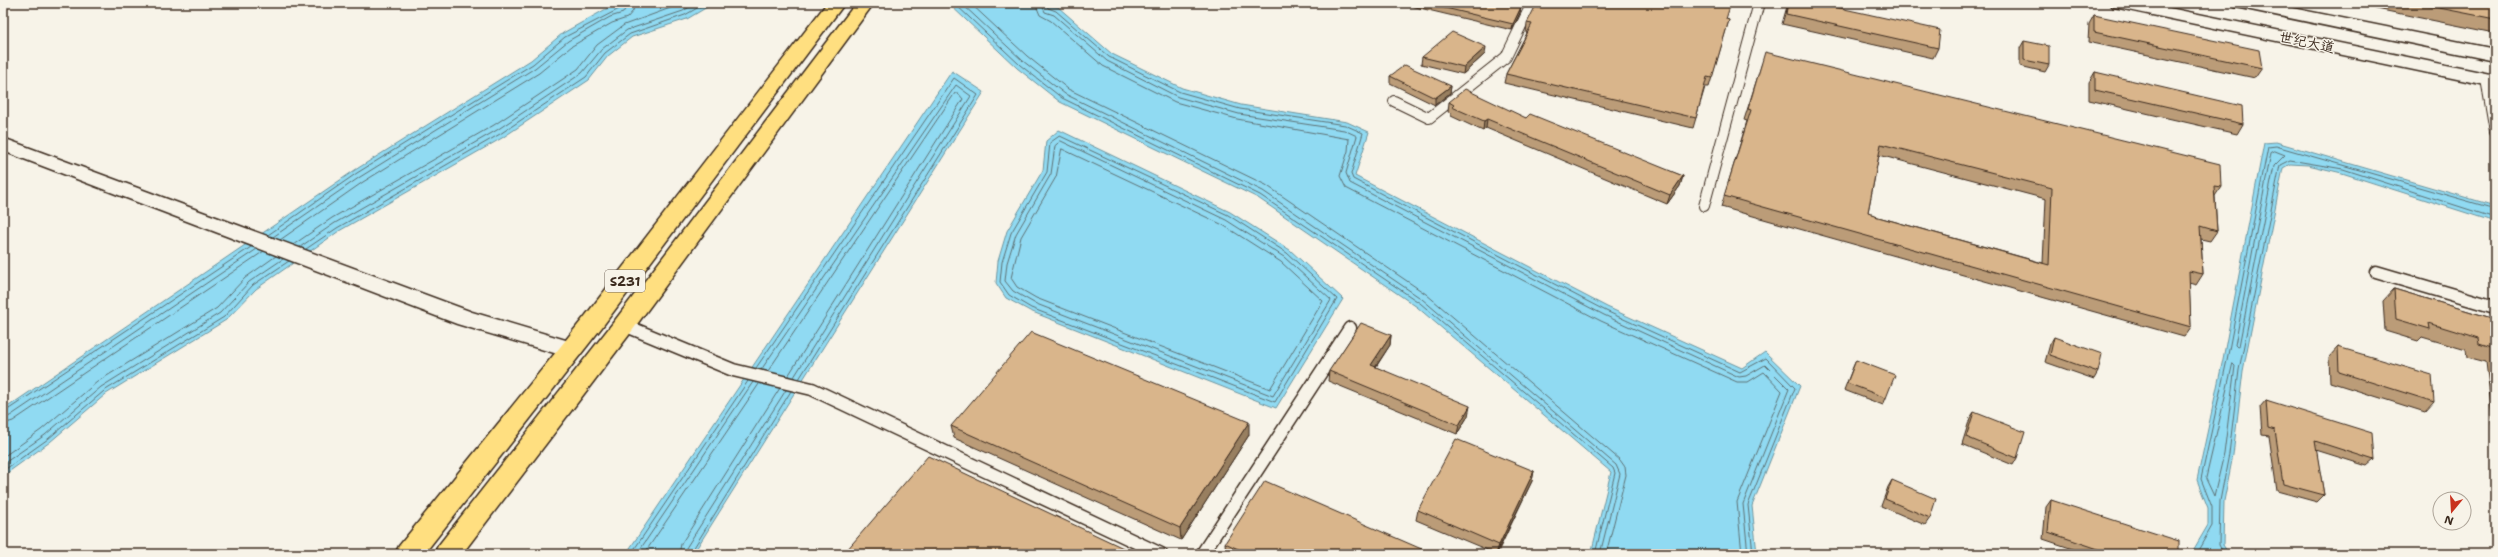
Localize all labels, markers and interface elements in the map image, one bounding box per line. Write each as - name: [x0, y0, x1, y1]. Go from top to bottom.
- street label: 世纪大道: [2278, 27, 2336, 57]
- road number: S231: [605, 270, 645, 292]
- north arrow: [2432, 491, 2472, 531]
- text: N: [2442, 511, 2456, 529]

